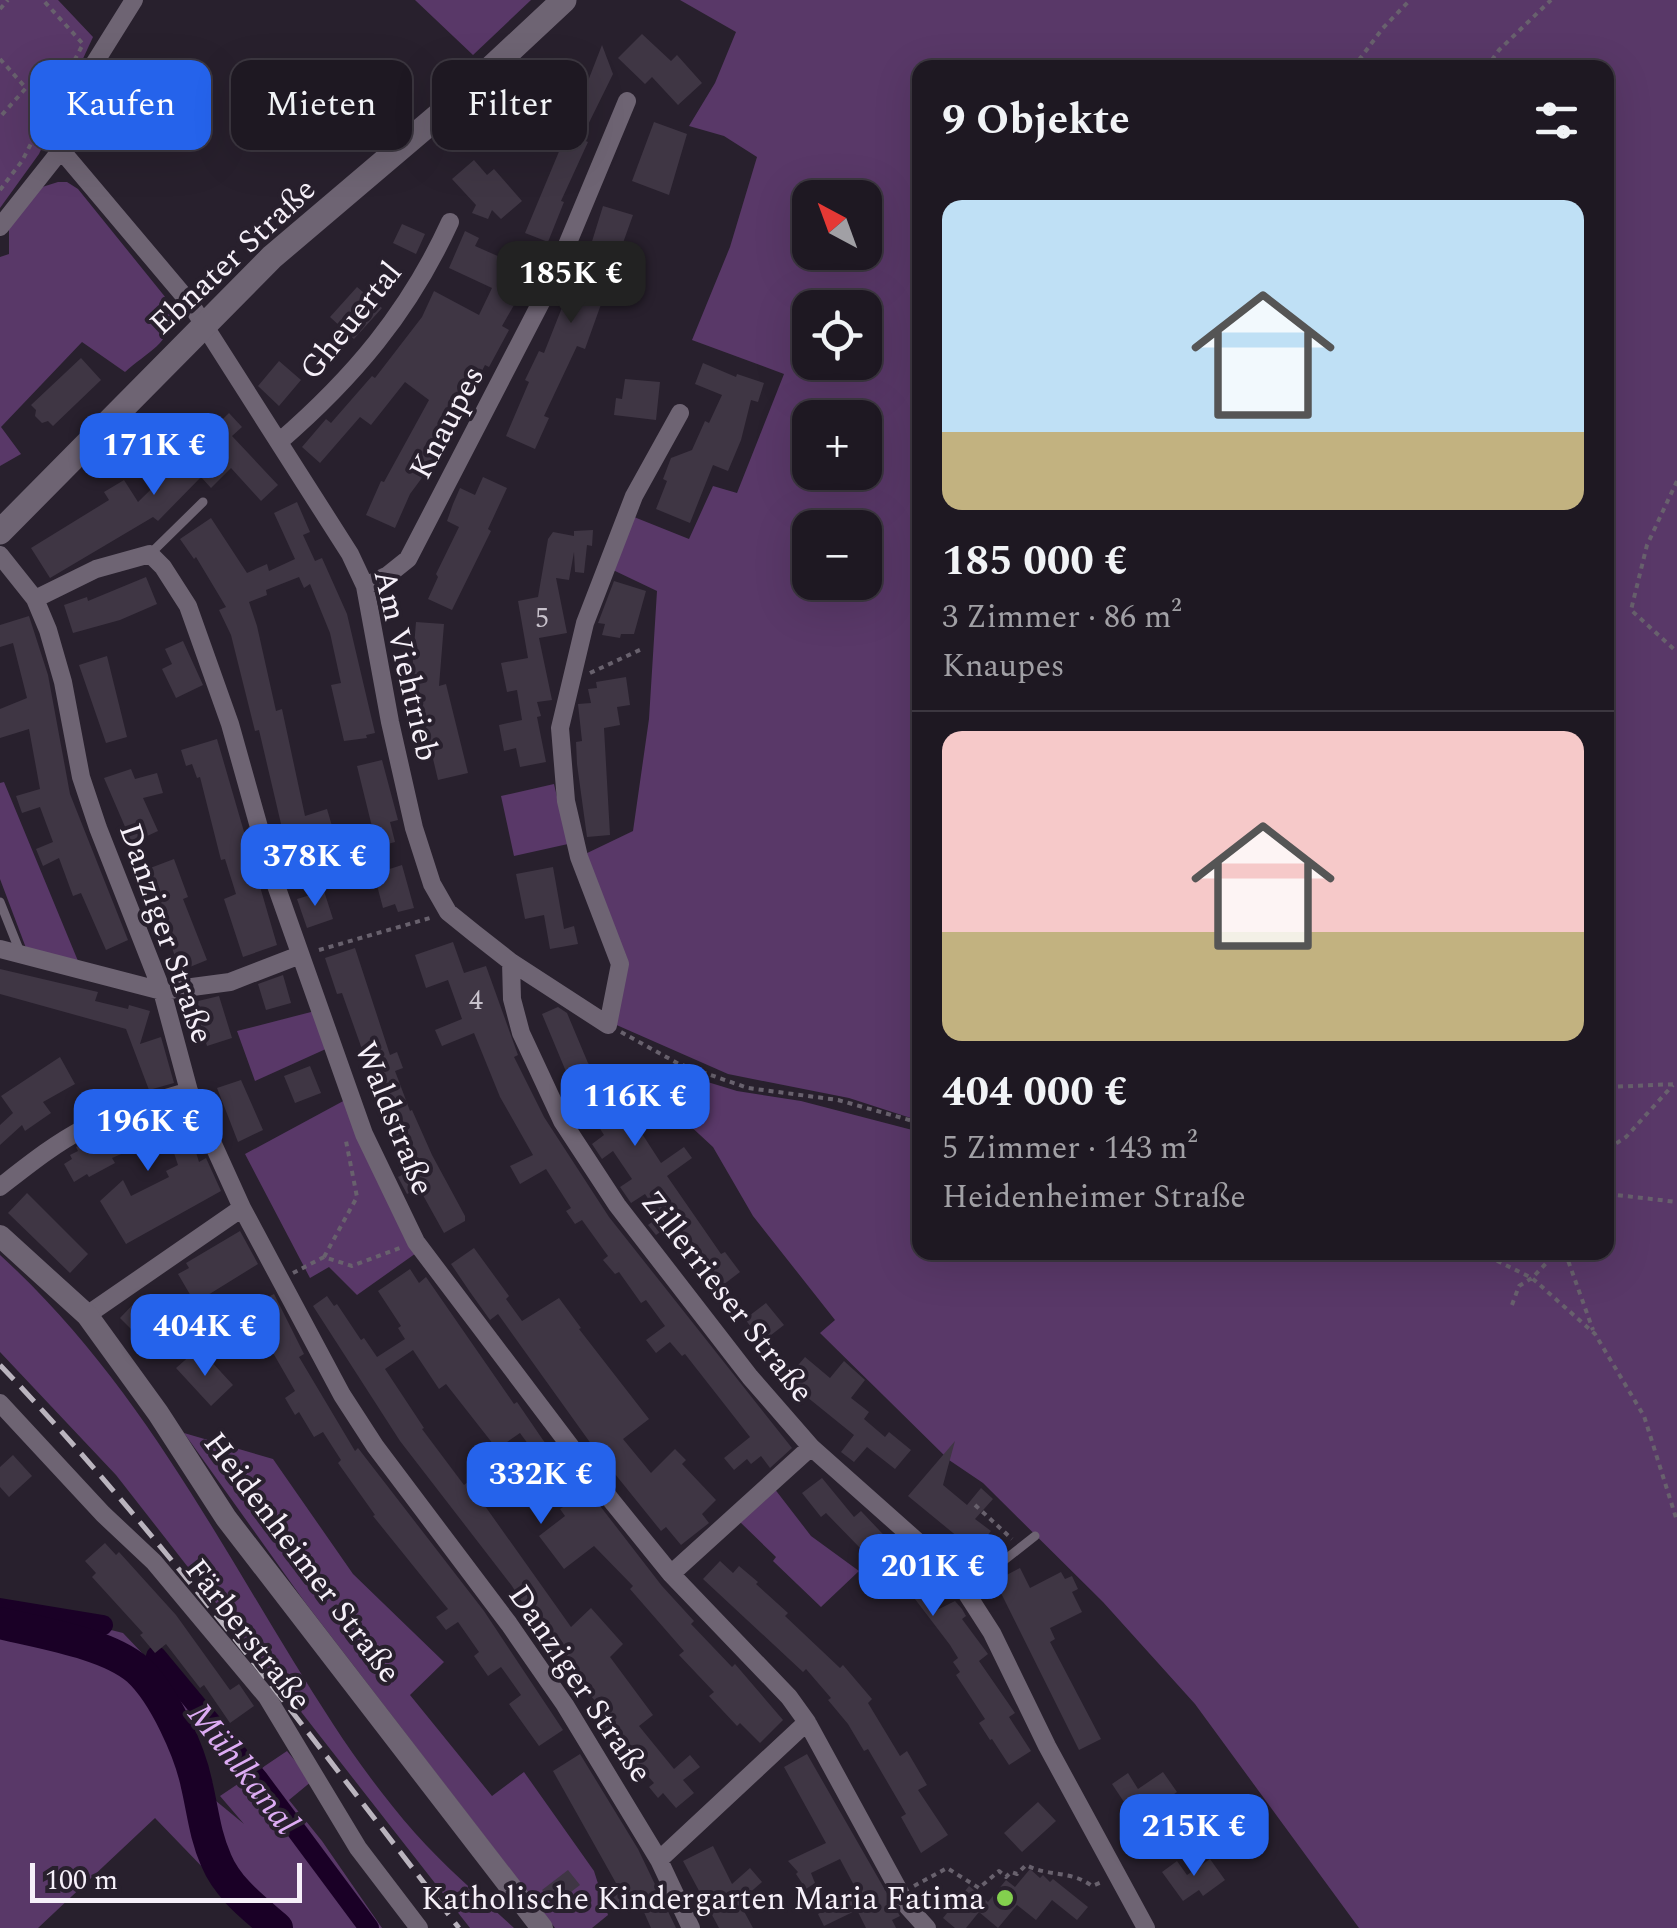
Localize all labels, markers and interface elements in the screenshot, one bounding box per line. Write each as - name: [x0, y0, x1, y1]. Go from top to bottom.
- chip: Kaufen: [30, 60, 211, 150]
- chip: Mieten: [231, 60, 412, 150]
- chip: Filter: [432, 60, 587, 150]
- text: 9 Objekte: [942, 89, 1130, 152]
- icon: filters: [1529, 93, 1584, 148]
- street label: Ebnater Straße: [138, 167, 328, 348]
- north arrow: [792, 180, 882, 270]
- map controls: [792, 180, 882, 600]
- pin: 185K €: [490, 241, 652, 326]
- text: 185K €: [519, 249, 623, 298]
- street label: Gheuertal: [288, 251, 415, 391]
- icon: home: [1173, 265, 1353, 445]
- button: locate: [792, 290, 882, 380]
- street label: Knaupes: [397, 357, 498, 488]
- button: +: [792, 400, 882, 490]
- pin: 171K €: [73, 413, 235, 498]
- text: 171K €: [102, 421, 206, 470]
- button: −: [792, 510, 882, 600]
- text: 185 000 €: [942, 530, 1128, 593]
- street label: Am Viehtrieb: [360, 565, 451, 766]
- text: 3 Zimmer · 86 m²: [942, 593, 1182, 642]
- house number: 5: [535, 597, 549, 640]
- text: Knaupes: [942, 642, 1065, 691]
- icon: home: [1173, 796, 1353, 976]
- street label: Danziger Straße: [105, 817, 226, 1050]
- pin: 378K €: [234, 824, 396, 909]
- text: 378K €: [263, 832, 367, 881]
- house number: 4: [469, 979, 483, 1022]
- street label: Waldstraße: [341, 1034, 447, 1203]
- text: 404 000 €: [942, 1061, 1128, 1124]
- pin: 116K €: [554, 1064, 716, 1149]
- text: 116K €: [583, 1072, 687, 1121]
- pin: 196K €: [67, 1089, 229, 1174]
- text: 196K €: [96, 1097, 200, 1146]
- text: 5 Zimmer · 143 m²: [942, 1124, 1198, 1173]
- text: Heidenheimer Straße: [942, 1173, 1246, 1222]
- street label: Zillerrieser Straße: [628, 1180, 826, 1414]
- pin: 404K €: [124, 1294, 286, 1379]
- text: 404K €: [153, 1302, 257, 1351]
- street label: Heidenheimer Straße: [191, 1422, 413, 1694]
- pin: 332K €: [460, 1442, 622, 1527]
- text: 332K €: [489, 1450, 593, 1499]
- pin: 201K €: [852, 1534, 1014, 1619]
- text: 201K €: [881, 1542, 985, 1591]
- street label: Färberstraße: [172, 1548, 323, 1722]
- street label: Danziger Straße: [495, 1575, 664, 1793]
- water label: Mühlkanal: [174, 1691, 312, 1847]
- pin: 215K €: [1113, 1794, 1275, 1879]
- text: 215K €: [1142, 1802, 1246, 1851]
- scale bar: [30, 1858, 302, 1902]
- text: 100 m: [45, 1859, 118, 1902]
- place label: Katholische Kindergarten Maria Fatima: [421, 1875, 985, 1924]
- marker: Katholische Kindergarten Maria Fatima: [994, 1887, 1016, 1909]

